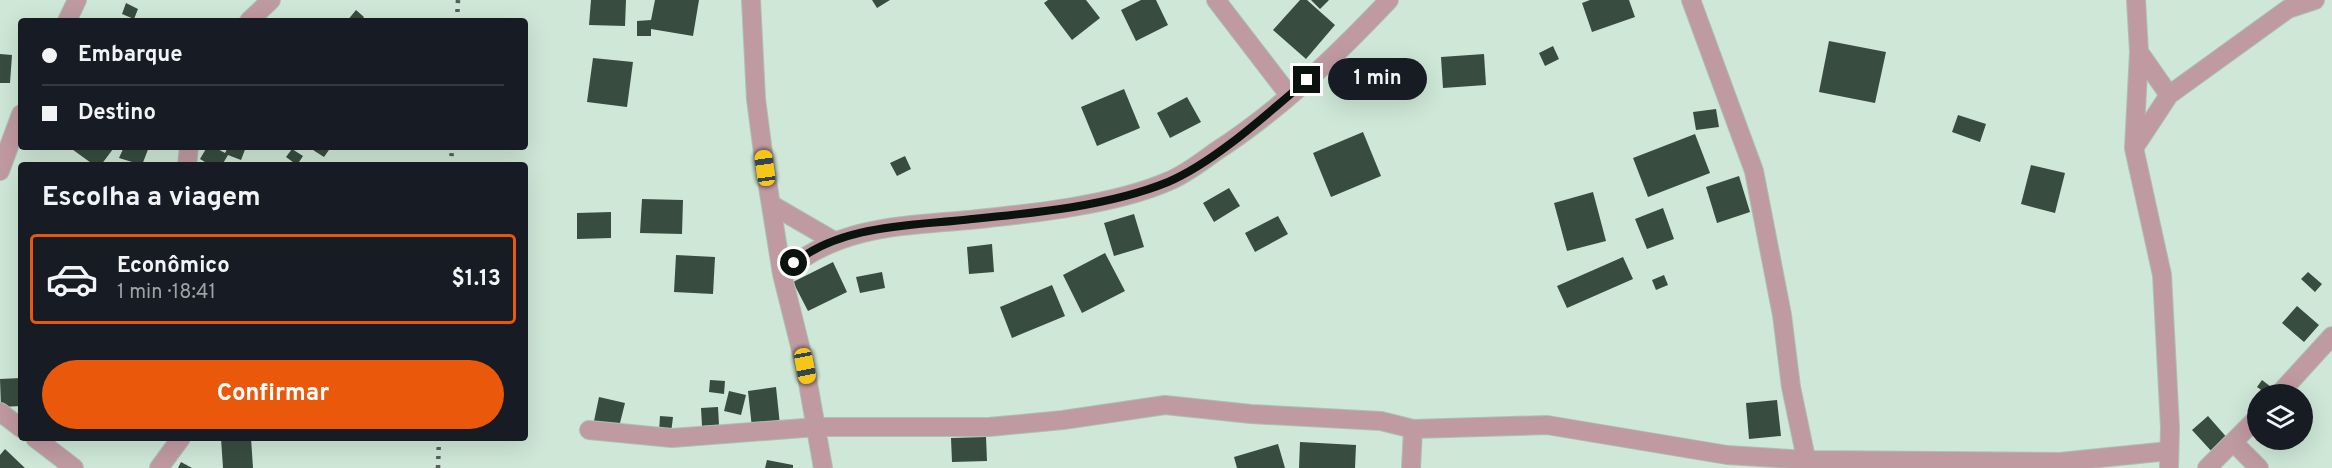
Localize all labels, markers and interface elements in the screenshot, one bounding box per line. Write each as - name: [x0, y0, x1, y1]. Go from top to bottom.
- text: Embarque: [78, 42, 182, 69]
- callout: 1 min: [1328, 59, 1427, 101]
- route end: [1293, 66, 1320, 93]
- text: 1 min: [1353, 66, 1402, 92]
- text: Destino: [78, 100, 156, 127]
- car: [754, 149, 776, 187]
- text: Escolha a viagem: [42, 181, 261, 215]
- route start: [780, 249, 807, 276]
- icon: car: [45, 252, 99, 306]
- text: Econômico: [117, 253, 230, 280]
- text: $1.13: [451, 266, 501, 293]
- text: 1 min · 18:41: [117, 280, 216, 306]
- car: [793, 347, 817, 385]
- button: Confirmar: [42, 360, 504, 429]
- map controls: [2247, 384, 2313, 450]
- button: layers: [2247, 384, 2313, 450]

